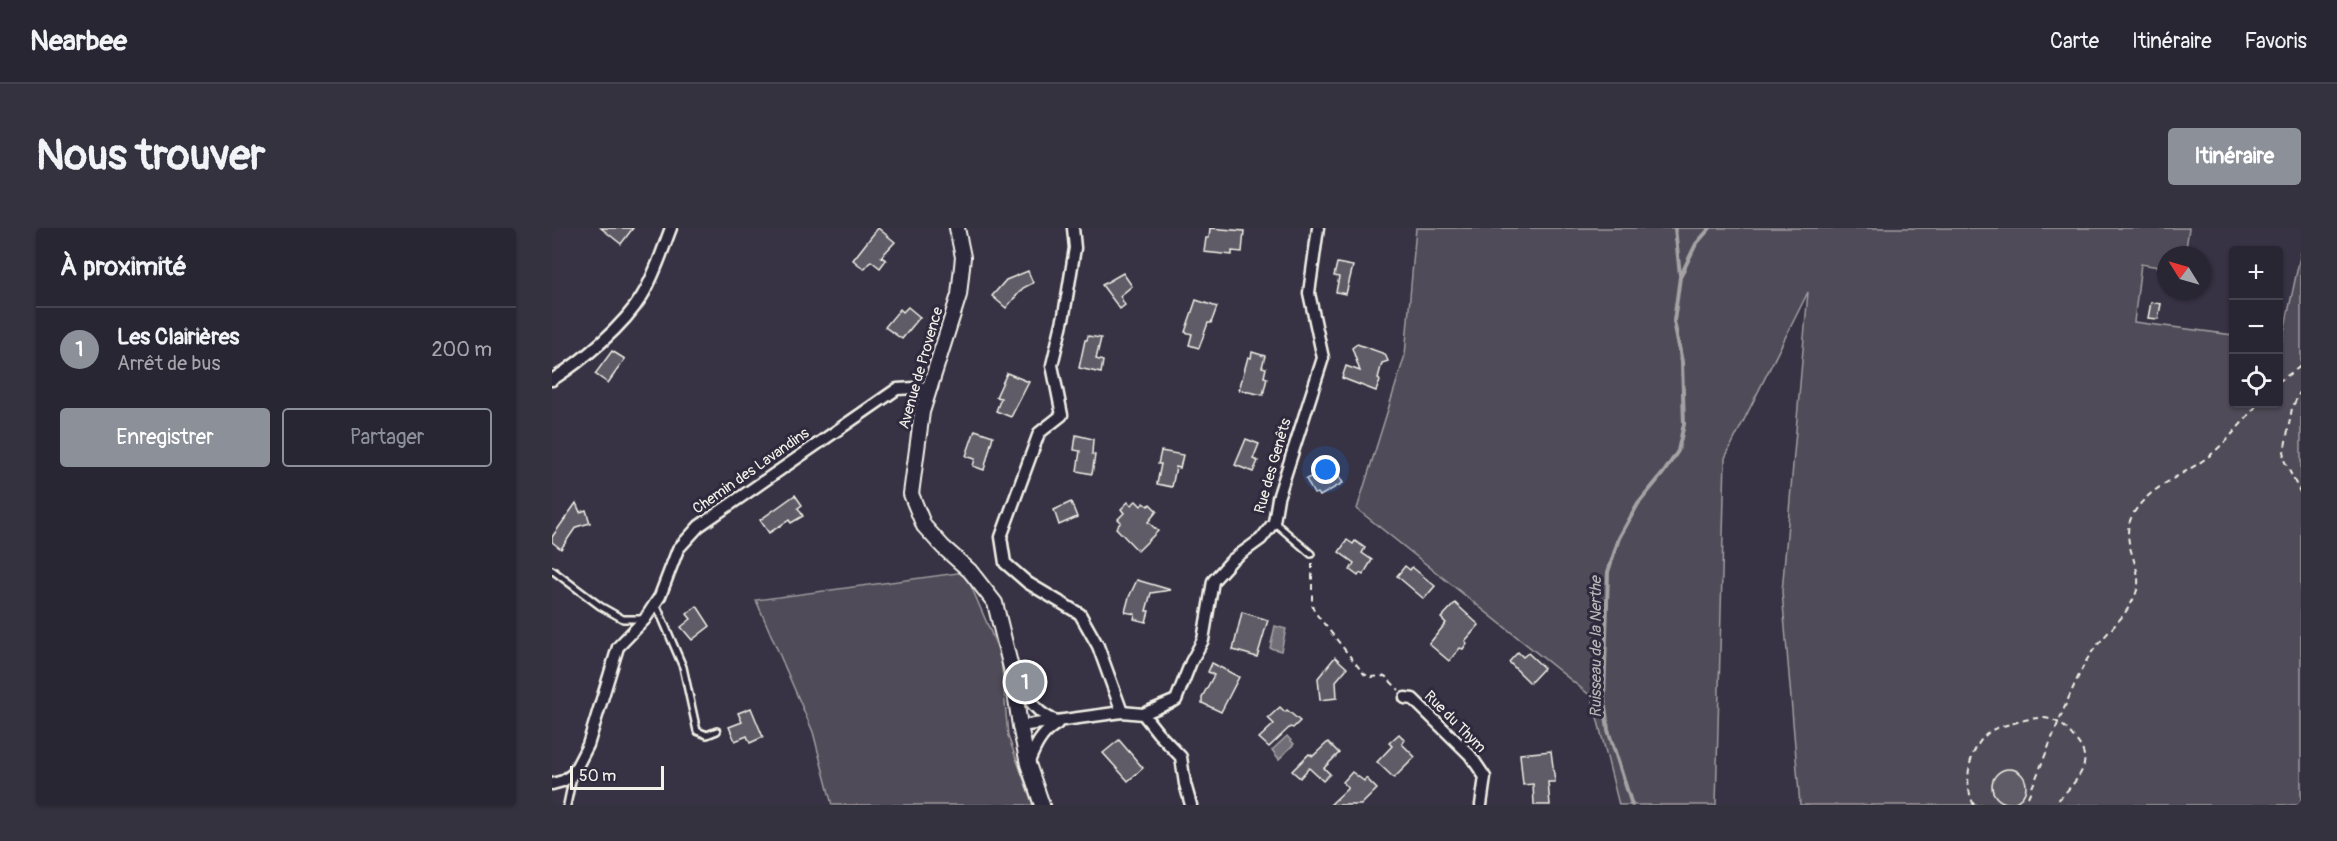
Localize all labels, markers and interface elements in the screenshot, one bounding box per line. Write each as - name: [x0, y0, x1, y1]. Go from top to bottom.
- text: Nearbee: [30, 24, 127, 59]
- text: Carte: [2050, 28, 2099, 55]
- text: Itinéraire: [2132, 28, 2212, 55]
- text: Favoris: [2245, 28, 2307, 55]
- button: Itinéraire: [2168, 128, 2301, 185]
- text: Nous trouver: [36, 130, 265, 182]
- north arrow: [2157, 246, 2211, 300]
- map controls: [2229, 246, 2283, 408]
- button: +: [2229, 246, 2283, 300]
- text: À proximité: [60, 251, 187, 283]
- button: −: [2229, 300, 2283, 354]
- street label: Avenue de Provence: [895, 304, 948, 431]
- text: Les Clairières: [117, 323, 239, 351]
- text: 1: [76, 337, 83, 362]
- text: 200 m: [431, 337, 492, 362]
- text: Arrêt de bus: [117, 351, 220, 376]
- button: locate: [2229, 354, 2283, 408]
- button: Enregistrer: [60, 408, 270, 467]
- button: Partager: [282, 408, 492, 467]
- street label: Rue des Genêts: [1250, 416, 1296, 516]
- street label: Chemin des Lavandins: [689, 423, 813, 518]
- your location: [1311, 455, 1340, 484]
- water label: Ruisseau de la Nerthe: [1586, 574, 1606, 718]
- pin: 1: [1006, 660, 1044, 704]
- street label: Rue du Thym: [1420, 687, 1490, 757]
- scale bar: [570, 763, 664, 790]
- text: 50 m: [579, 766, 616, 786]

